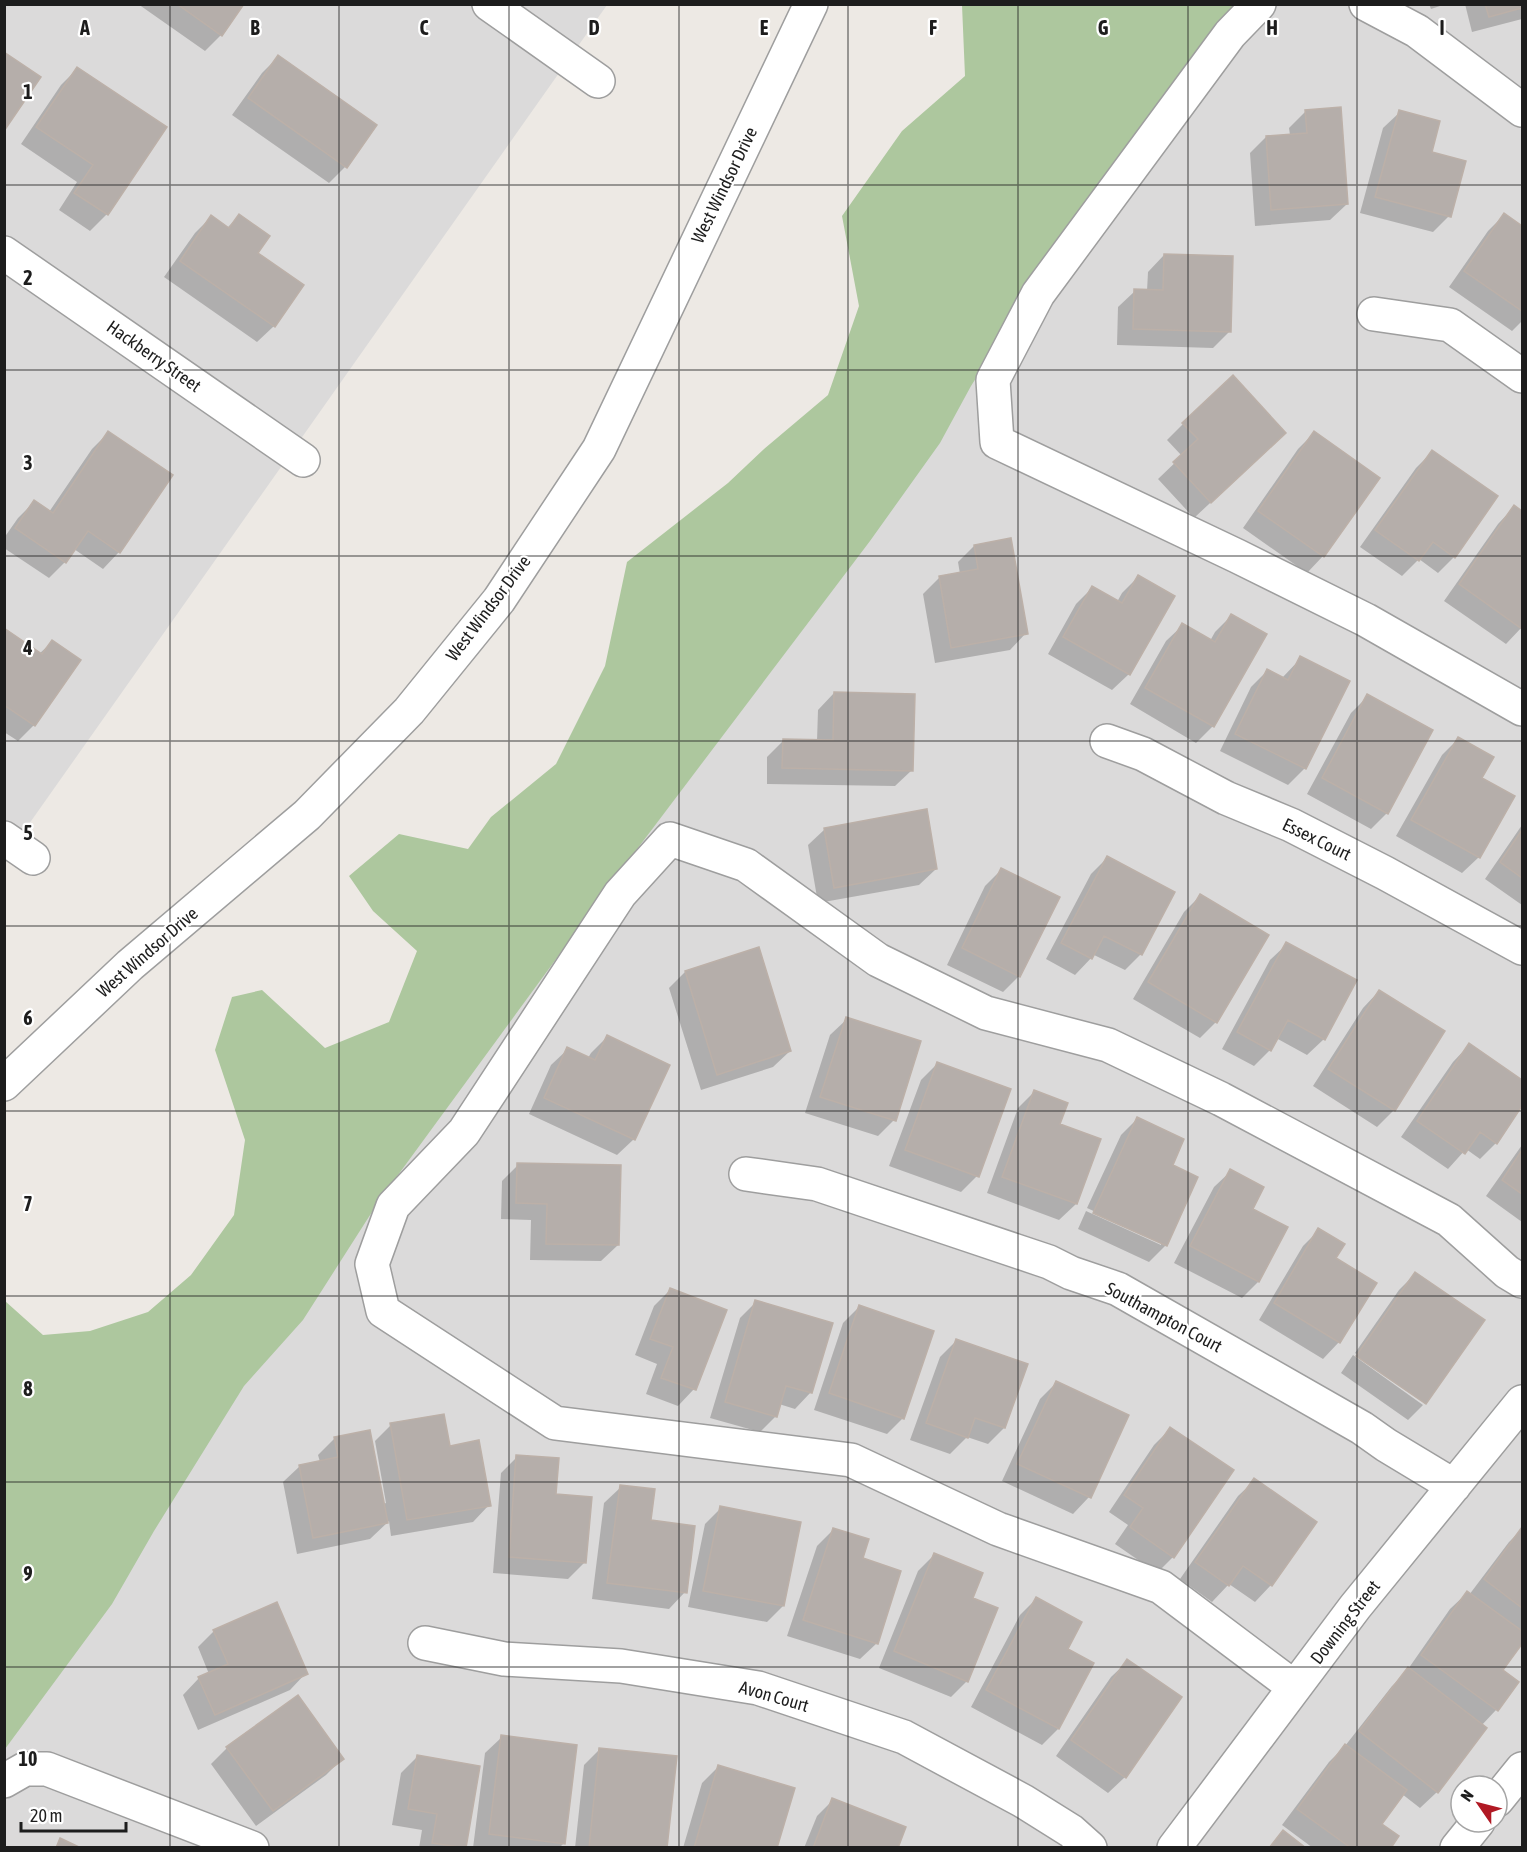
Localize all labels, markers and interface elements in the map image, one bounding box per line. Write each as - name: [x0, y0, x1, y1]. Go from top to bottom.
- text: A: [79, 16, 90, 39]
- text: B: [250, 16, 260, 39]
- text: C: [420, 16, 429, 39]
- text: D: [588, 16, 600, 39]
- text: E: [760, 16, 769, 39]
- text: F: [929, 16, 937, 39]
- text: G: [1098, 16, 1109, 39]
- text: H: [1266, 16, 1278, 39]
- text: I: [1439, 16, 1445, 39]
- text: 1: [23, 80, 33, 103]
- street label: West Windsor Drive: [687, 123, 761, 247]
- text: 2: [23, 266, 33, 289]
- street label: Hackberry Street: [103, 316, 205, 396]
- text: 3: [23, 451, 33, 474]
- street label: West Windsor Drive: [441, 551, 535, 665]
- text: 4: [22, 636, 33, 659]
- street label: Essex Court: [1279, 813, 1355, 865]
- text: 5: [23, 821, 33, 844]
- street label: West Windsor Drive: [92, 903, 202, 1001]
- text: 6: [23, 1006, 33, 1029]
- text: 7: [23, 1192, 33, 1215]
- street label: Southampton Court: [1102, 1278, 1226, 1356]
- text: 8: [23, 1377, 33, 1400]
- text: 9: [23, 1562, 33, 1585]
- street label: Downing Street: [1306, 1576, 1384, 1668]
- street label: Avon Court: [737, 1676, 811, 1716]
- text: 10: [19, 1747, 37, 1770]
- north arrow: [1449, 1774, 1509, 1834]
- text: N: [1457, 1786, 1477, 1804]
- scale bar: [21, 1795, 126, 1833]
- text: 20 m: [30, 1805, 62, 1826]

